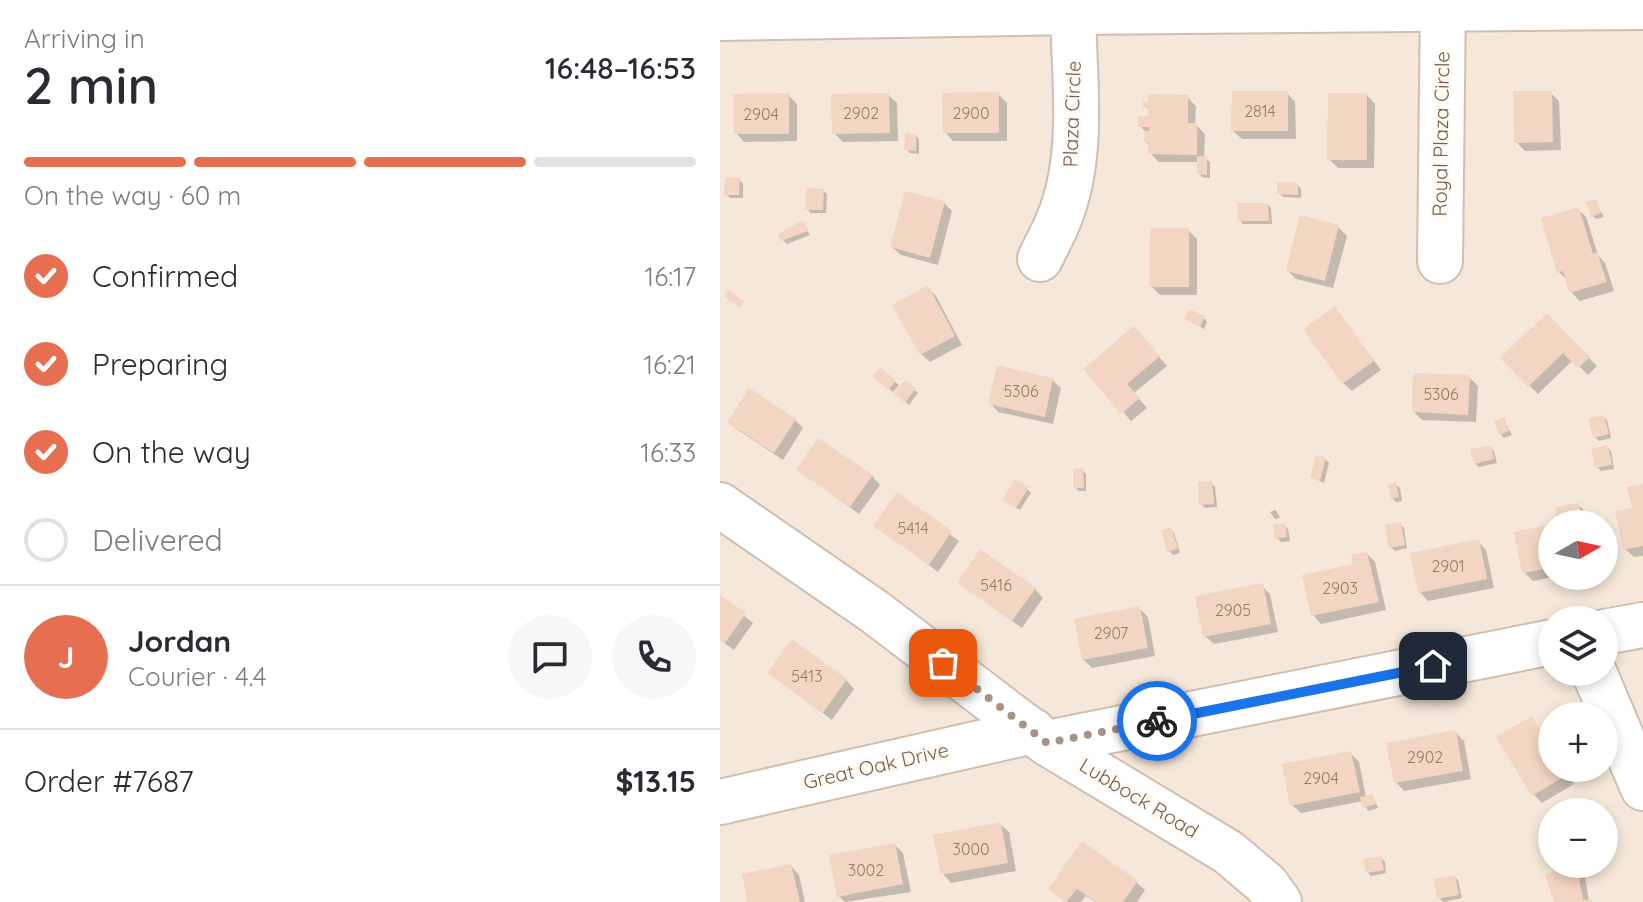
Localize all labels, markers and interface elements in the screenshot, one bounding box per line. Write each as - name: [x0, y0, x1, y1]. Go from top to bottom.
- text: Arriving in: [24, 22, 145, 55]
- text: 16:48–16:53: [545, 49, 696, 87]
- street label: Royal Plaza Circle: [1427, 51, 1454, 217]
- text: 2 min: [24, 52, 158, 117]
- street label: Plaza Circle: [1057, 60, 1086, 168]
- house number: 2814: [1244, 101, 1276, 121]
- house number: 2902: [843, 103, 879, 123]
- house number: 2900: [953, 103, 989, 123]
- house number: 2904: [743, 104, 779, 124]
- text: On the way · 60 m: [24, 179, 241, 212]
- icon: check: [24, 254, 68, 298]
- text: Confirmed: [92, 257, 238, 295]
- text: 16:17: [645, 260, 696, 293]
- icon: check: [24, 342, 68, 386]
- text: Preparing: [92, 345, 228, 383]
- text: 16:21: [644, 348, 696, 381]
- house number: 5306: [1003, 381, 1039, 401]
- house number: 5306: [1423, 384, 1459, 404]
- icon: check: [24, 430, 68, 474]
- text: On the way: [92, 433, 251, 471]
- text: 16:33: [640, 436, 696, 469]
- north arrow: [1538, 510, 1618, 590]
- map controls: [1538, 510, 1618, 878]
- house number: 5414: [897, 518, 929, 538]
- text: Delivered: [92, 521, 223, 559]
- house number: 2901: [1431, 556, 1465, 576]
- house number: 5416: [980, 575, 1012, 595]
- house number: 2903: [1322, 578, 1358, 598]
- house number: 2905: [1215, 600, 1251, 620]
- button: layers: [1538, 606, 1618, 686]
- button: chat: [508, 615, 592, 699]
- button: phone: [612, 615, 696, 699]
- text: Jordan: [128, 622, 231, 660]
- house number: 2907: [1094, 623, 1128, 643]
- pin: [909, 629, 977, 697]
- pin: [1399, 632, 1467, 700]
- text: J: [58, 638, 74, 676]
- icon: bag: [921, 641, 965, 685]
- icon: home: [1411, 644, 1455, 688]
- text: Courier · 4.4: [128, 660, 266, 693]
- house number: 5413: [791, 666, 823, 686]
- courier: [1117, 681, 1197, 761]
- icon: bike: [1135, 699, 1179, 743]
- button: +: [1538, 702, 1618, 782]
- street label: Great Oak Drive: [801, 737, 951, 794]
- house number: 2902: [1407, 747, 1443, 767]
- street label: Lubbock Road: [1075, 752, 1203, 843]
- text: Order #7687: [24, 762, 194, 800]
- text: $13.15: [615, 762, 696, 800]
- house number: 2904: [1303, 768, 1339, 788]
- button: −: [1538, 798, 1618, 878]
- house number: 3000: [953, 839, 989, 859]
- house number: 3002: [848, 860, 884, 880]

